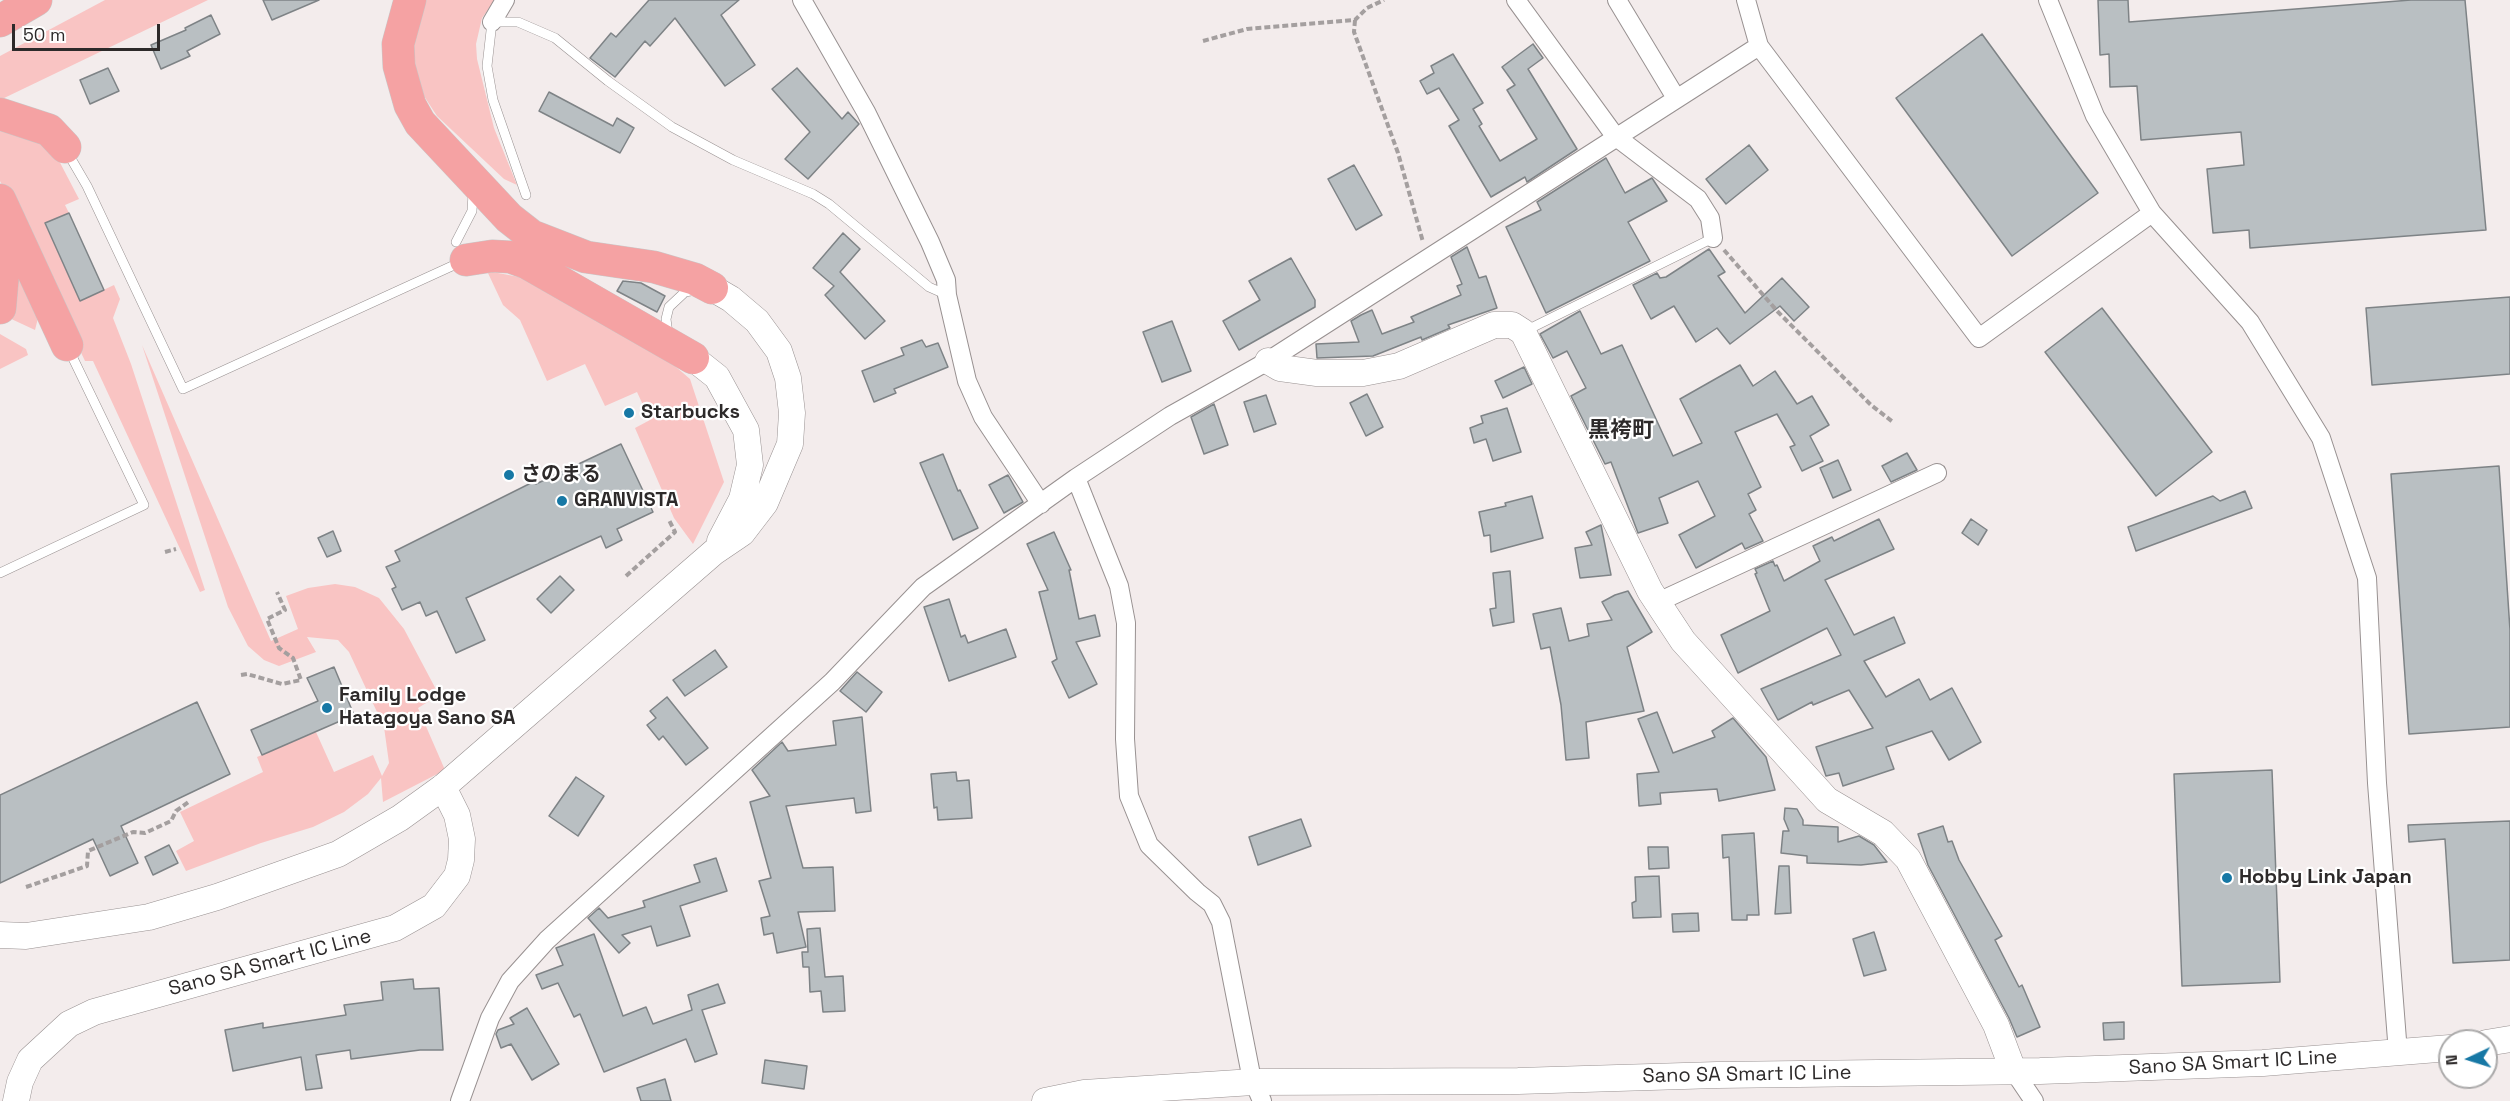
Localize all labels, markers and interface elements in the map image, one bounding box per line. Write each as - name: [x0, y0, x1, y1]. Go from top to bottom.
- scale bar: [15, 12, 164, 50]
- text: 50 m: [23, 23, 65, 46]
- place label: Starbucks: [641, 401, 740, 425]
- marker: Starbucks: [622, 406, 636, 420]
- district label: 黒袴町: [1588, 418, 1654, 444]
- place label: さのまる: [521, 463, 601, 487]
- marker: さのまる: [502, 468, 516, 482]
- place label: GRANVISTA: [574, 489, 678, 513]
- marker: GRANVISTA: [555, 494, 569, 508]
- place label: Family Lodge Hatagoya Sano SA: [339, 684, 516, 731]
- marker: Family Lodge Hatagoya Sano SA: [320, 701, 334, 715]
- place label: Hobby Link Japan: [2239, 866, 2412, 890]
- marker: Hobby Link Japan: [2220, 871, 2234, 885]
- street label: Sano SA Smart IC Line: [166, 924, 374, 1002]
- north arrow: [2438, 1029, 2498, 1089]
- street label: Sano SA Smart IC Line: [2128, 1046, 2338, 1080]
- text: N: [2441, 1054, 2462, 1066]
- street label: Sano SA Smart IC Line: [1642, 1061, 1852, 1089]

